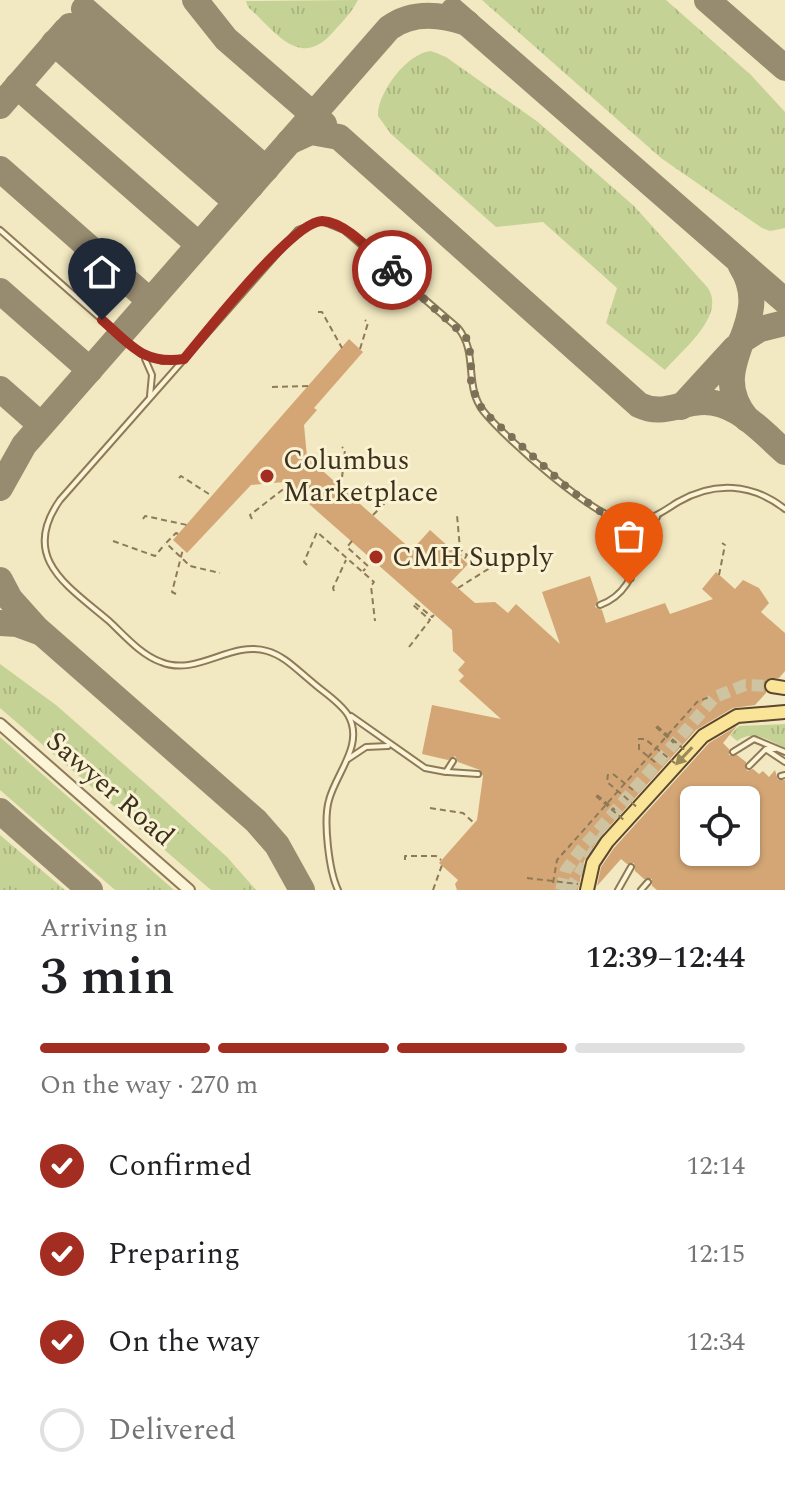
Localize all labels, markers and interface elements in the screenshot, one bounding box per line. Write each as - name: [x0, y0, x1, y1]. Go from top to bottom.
- courier: [352, 230, 432, 310]
- pin: [68, 238, 136, 320]
- icon: bike: [370, 248, 414, 292]
- icon: home: [80, 250, 124, 294]
- place label: Columbus Marketplace: [283, 439, 438, 514]
- marker: Columbus Marketplace: [258, 467, 276, 485]
- pin: [595, 502, 663, 584]
- icon: bag: [607, 514, 651, 558]
- place label: CMH Supply: [392, 536, 554, 579]
- marker: CMH Supply: [367, 548, 385, 566]
- street label: Sawyer Road: [36, 721, 184, 857]
- one-way arrow: [676, 746, 694, 765]
- map controls: [680, 786, 760, 866]
- button: locate: [680, 786, 760, 866]
- text: Arriving in: [40, 908, 168, 948]
- text: 12:39–12:44: [586, 935, 745, 981]
- text: 3 min: [40, 938, 175, 1017]
- text: On the way · 270 m: [40, 1065, 258, 1105]
- text: Confirmed: [108, 1143, 252, 1189]
- icon: check: [40, 1144, 84, 1188]
- text: 12:14: [686, 1146, 745, 1186]
- text: Preparing: [108, 1231, 240, 1277]
- icon: check: [40, 1232, 84, 1276]
- text: 12:15: [686, 1234, 745, 1274]
- text: On the way: [108, 1319, 259, 1365]
- icon: check: [40, 1320, 84, 1364]
- text: 12:34: [686, 1322, 745, 1362]
- text: Delivered: [108, 1407, 236, 1453]

